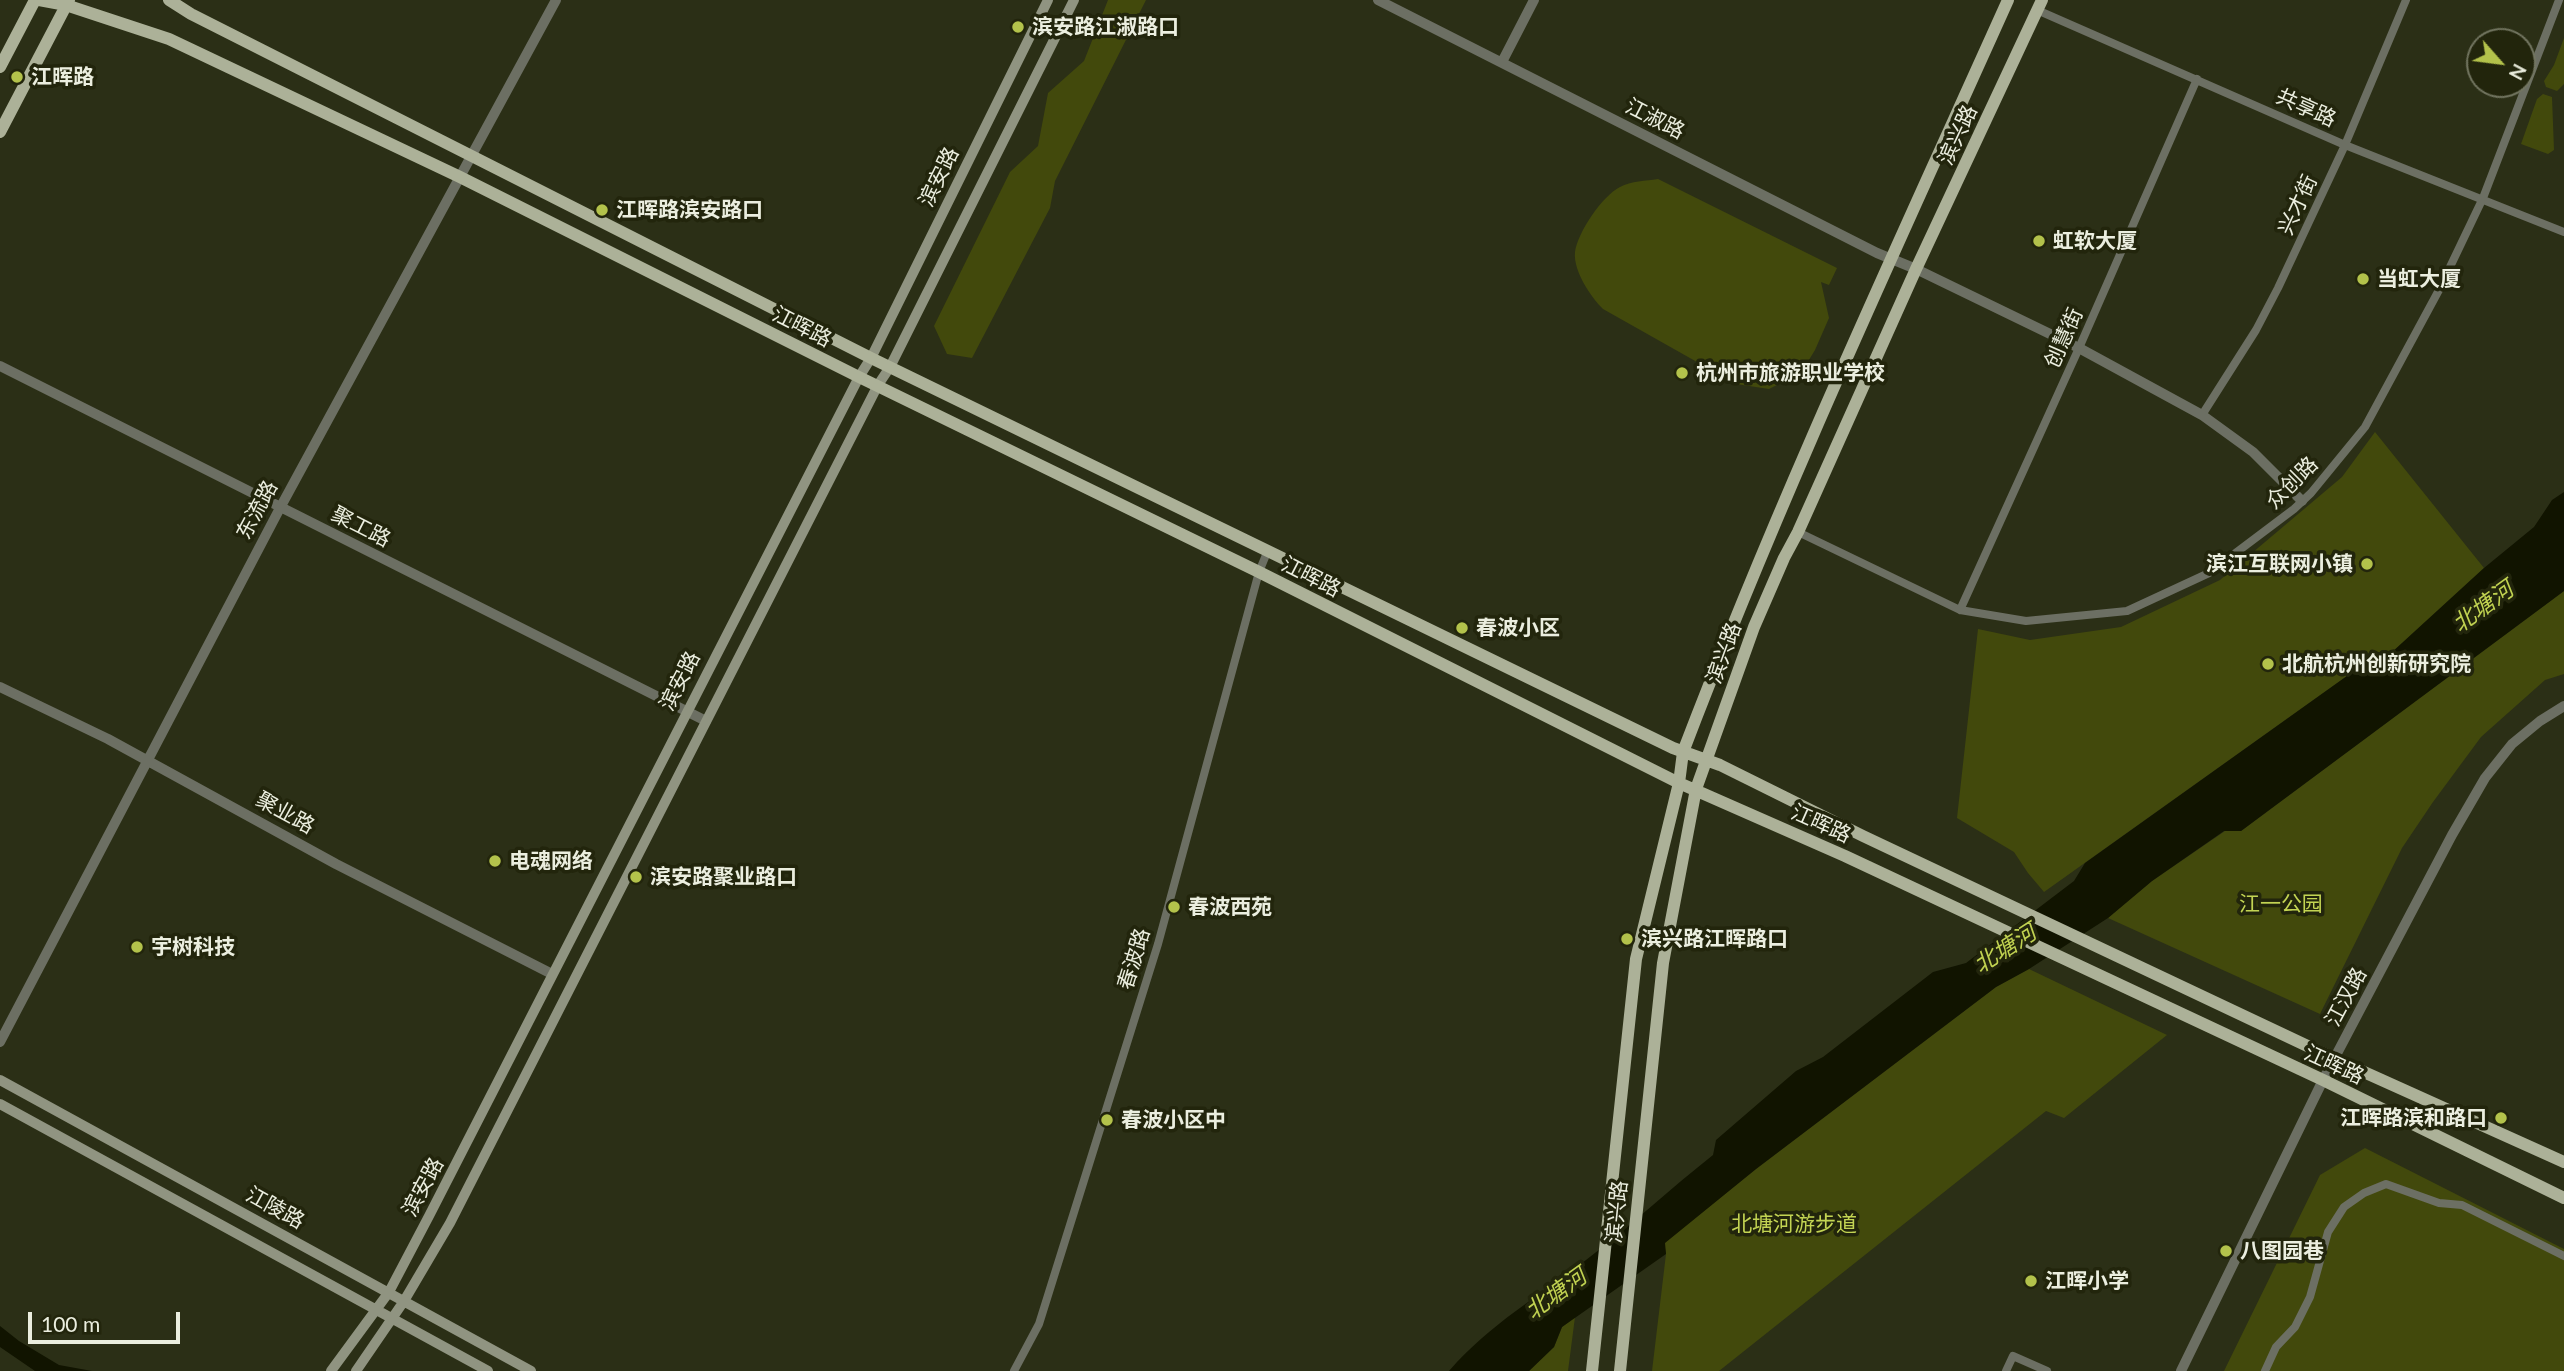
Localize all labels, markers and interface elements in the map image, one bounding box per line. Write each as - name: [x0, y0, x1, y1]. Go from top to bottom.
- place label: 滨安路江淑路口: [1032, 14, 1179, 40]
- marker: 滨安路江淑路口: [1010, 19, 1026, 35]
- north arrow: [2466, 28, 2536, 98]
- text: N: [2505, 60, 2532, 84]
- place label: 江晖路: [31, 64, 94, 90]
- marker: 江晖路: [9, 69, 25, 85]
- street label: 共享路: [2272, 84, 2340, 132]
- street label: 江淑路: [1621, 93, 1689, 145]
- street label: 滨兴路: [1933, 101, 1983, 169]
- street label: 滨安路: [914, 143, 964, 211]
- street label: 兴才街: [2273, 171, 2323, 239]
- place label: 江晖路滨安路口: [616, 197, 763, 223]
- marker: 江晖路滨安路口: [594, 202, 610, 218]
- place label: 虹软大厦: [2053, 228, 2137, 254]
- marker: 虹软大厦: [2031, 233, 2047, 249]
- place label: 当虹大厦: [2377, 266, 2461, 292]
- marker: 当虹大厦: [2355, 271, 2371, 287]
- street label: 江晖路: [768, 301, 836, 353]
- street label: 创慧街: [2040, 304, 2088, 372]
- place label: 杭州市旅游职业学校: [1696, 360, 1885, 386]
- marker: 杭州市旅游职业学校: [1674, 365, 1690, 381]
- street label: 众创路: [2261, 452, 2323, 514]
- street label: 东流路: [231, 476, 283, 544]
- street label: 聚工路: [327, 501, 395, 553]
- street label: 江晖路: [1277, 551, 1345, 603]
- place label: 滨江互联网小镇: [2206, 551, 2353, 577]
- marker: 滨江互联网小镇: [2359, 556, 2375, 572]
- water label: 北塘河: [2447, 576, 2519, 638]
- place label: 春波小区: [1476, 615, 1560, 641]
- street label: 滨兴路: [1701, 619, 1747, 687]
- marker: 春波小区: [1454, 620, 1470, 636]
- street label: 滨安路: [654, 647, 706, 715]
- place label: 北航杭州创新研究院: [2282, 651, 2471, 677]
- marker: 北航杭州创新研究院: [2260, 656, 2276, 672]
- street label: 聚业路: [251, 787, 319, 839]
- street label: 江晖路: [1787, 800, 1855, 848]
- place label: 电魂网络: [509, 848, 593, 874]
- marker: 电魂网络: [487, 853, 503, 869]
- place label: 滨安路聚业路口: [650, 864, 797, 890]
- marker: 滨安路聚业路口: [628, 869, 644, 885]
- park label: 江一公园: [2239, 891, 2323, 917]
- place label: 春波西苑: [1188, 894, 1272, 920]
- marker: 春波西苑: [1166, 899, 1182, 915]
- water label: 北塘河: [1969, 919, 2041, 979]
- street label: 春波路: [1113, 925, 1155, 993]
- place label: 滨兴路江晖路口: [1641, 926, 1788, 952]
- marker: 滨兴路江晖路口: [1619, 931, 1635, 947]
- place label: 宇树科技: [151, 934, 235, 960]
- marker: 宇树科技: [129, 939, 145, 955]
- street label: 江汉路: [2320, 963, 2372, 1031]
- street label: 江晖路: [2300, 1040, 2368, 1090]
- place label: 江晖路滨和路口: [2340, 1105, 2487, 1131]
- place label: 春波小区中: [1121, 1107, 1226, 1133]
- marker: 江晖路滨和路口: [2493, 1110, 2509, 1126]
- marker: 春波小区中: [1099, 1112, 1115, 1128]
- street label: 滨安路: [397, 1153, 449, 1221]
- street label: 滨兴路: [1601, 1179, 1633, 1245]
- street label: 江陵路: [241, 1182, 309, 1234]
- park label: 北塘河游步道: [1731, 1211, 1857, 1237]
- place label: 八图园巷: [2240, 1238, 2324, 1264]
- marker: 八图园巷: [2218, 1243, 2234, 1259]
- water label: 北塘河: [1520, 1263, 1592, 1325]
- place label: 江晖小学: [2045, 1268, 2129, 1294]
- marker: 江晖小学: [2023, 1273, 2039, 1289]
- scale bar: [32, 1298, 184, 1342]
- text: 100 m: [41, 1311, 100, 1336]

